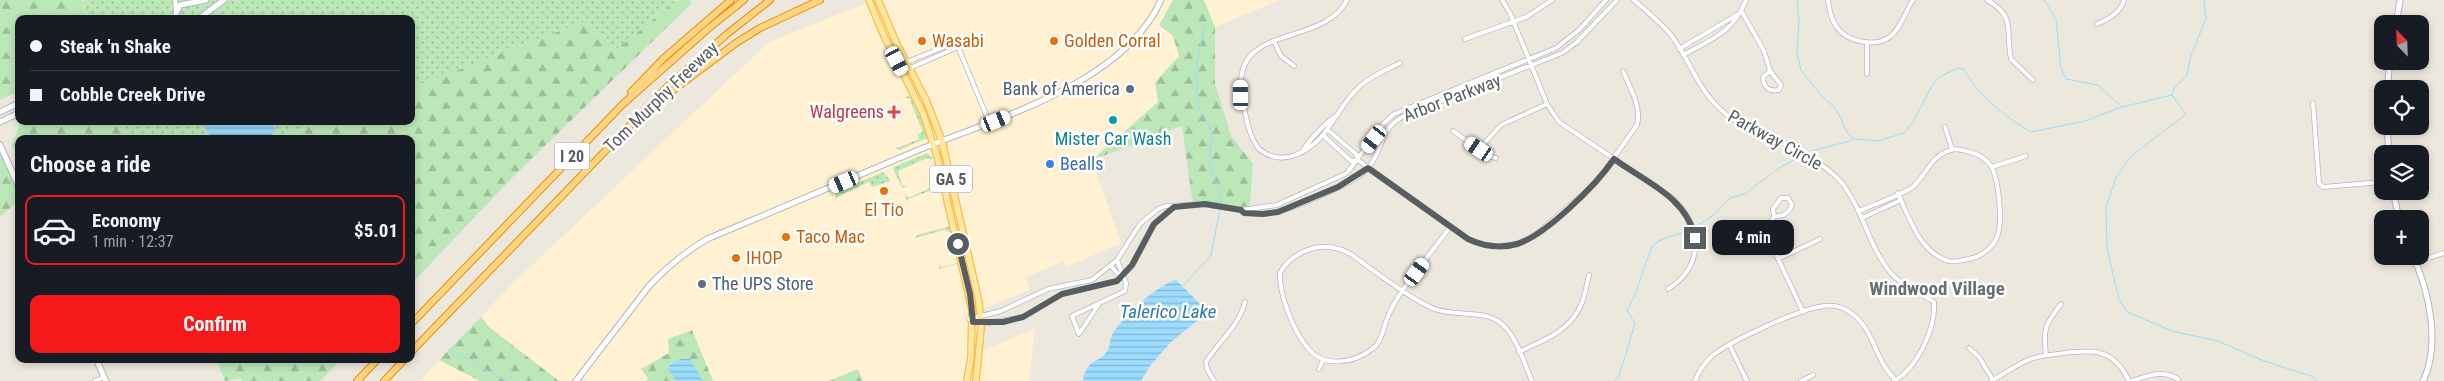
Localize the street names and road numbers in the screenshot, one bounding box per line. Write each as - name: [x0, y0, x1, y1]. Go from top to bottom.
- street label: Tom Murphy Freeway: [599, 36, 722, 156]
- street label: Arbor Parkway: [1400, 69, 1504, 126]
- street label: Parkway Circle: [1724, 105, 1826, 174]
- road number: I 20: [554, 142, 590, 170]
- road number: GA 5: [930, 165, 972, 192]

